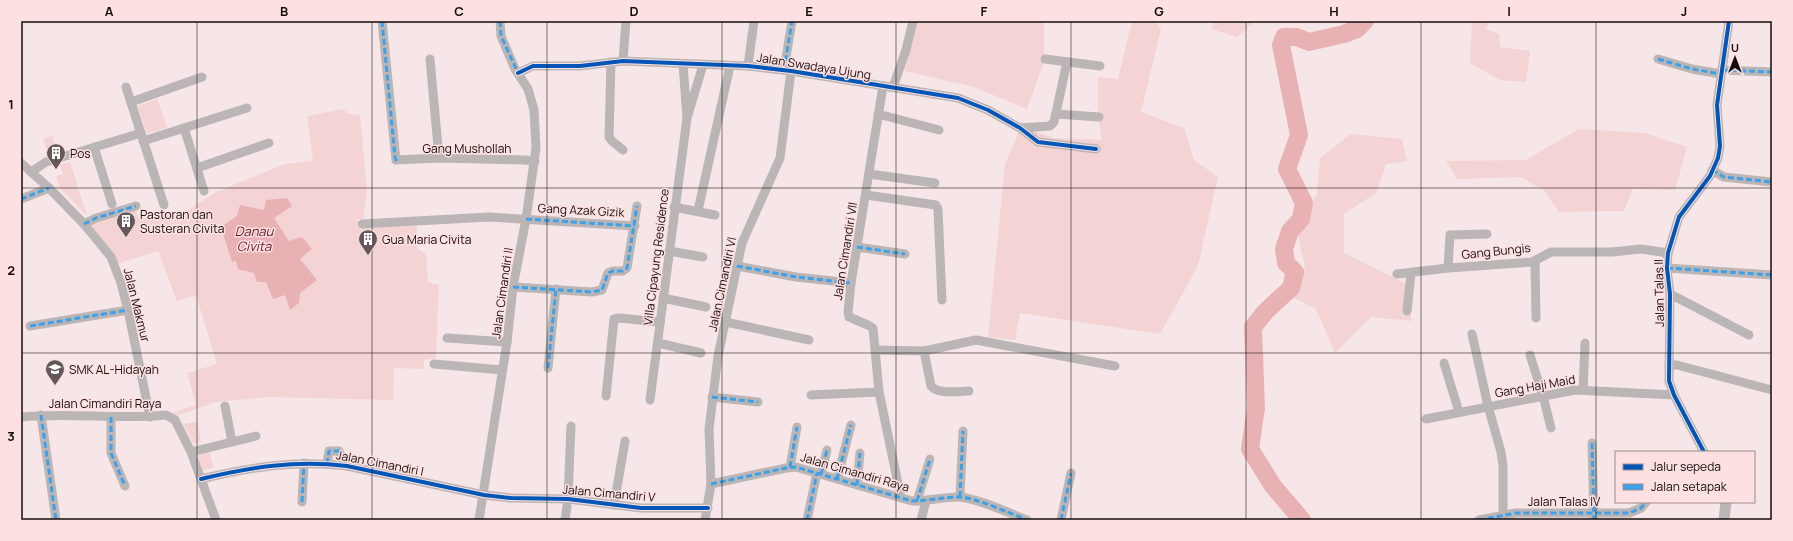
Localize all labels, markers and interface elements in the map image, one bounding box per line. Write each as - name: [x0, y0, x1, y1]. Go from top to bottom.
- text: A: [105, 2, 114, 20]
- text: B: [280, 2, 288, 20]
- text: C: [454, 2, 464, 20]
- text: D: [629, 2, 639, 20]
- text: E: [805, 2, 813, 20]
- text: F: [981, 2, 988, 20]
- text: G: [1154, 2, 1164, 20]
- text: H: [1329, 2, 1339, 20]
- text: I: [1507, 2, 1511, 20]
- text: J: [1681, 2, 1687, 20]
- north arrow: [1715, 38, 1755, 78]
- text: U: [1731, 40, 1739, 55]
- street label: Jalan Swadaya Ujung: [756, 49, 872, 83]
- text: 1: [8, 95, 14, 113]
- street label: Gang Mushollah: [423, 140, 511, 157]
- building icon: Pos: [45, 142, 67, 170]
- place label: Pos: [70, 145, 91, 162]
- street label: Villa Cipayung Residence: [639, 188, 673, 326]
- street label: Gang Azak Gizik: [537, 199, 626, 221]
- street label: Jalan Cimandiri VII: [829, 201, 861, 301]
- place label: Pastoran dan Susteran Civita: [140, 206, 224, 237]
- building icon: Pastoran dan Susteran Civita: [115, 210, 137, 238]
- water label: Danau Civita: [235, 222, 275, 255]
- building icon: Gua Maria Civita: [357, 228, 379, 256]
- place label: Gua Maria Civita: [382, 231, 471, 248]
- street label: Jalan Cimandiri VI: [704, 235, 740, 333]
- street label: Gang Bungis: [1461, 239, 1531, 263]
- street label: Jalan Cimandiri II: [487, 246, 517, 340]
- street label: Jalan Talas II: [1650, 259, 1668, 327]
- text: 2: [7, 261, 15, 279]
- street label: Jalan Makmur: [120, 266, 155, 344]
- school or university icon: SMK AL-Hidayah: [44, 358, 66, 386]
- place label: SMK AL-Hidayah: [69, 361, 159, 378]
- street label: Gang Haji Maid: [1493, 371, 1577, 401]
- street label: Jalan Cimandiri Raya: [49, 395, 161, 412]
- text: 3: [7, 427, 15, 445]
- street label: Jalan Cimandiri I: [335, 446, 425, 480]
- street label: Jalan Cimandiri Raya: [799, 448, 911, 496]
- legend: [1615, 451, 1755, 503]
- text: Jalur sepeda: [1651, 458, 1721, 475]
- text: Jalan setapak: [1651, 478, 1728, 495]
- street label: Jalan Cimandiri V: [562, 480, 657, 506]
- street label: Jalan Talas IV: [1528, 493, 1601, 510]

